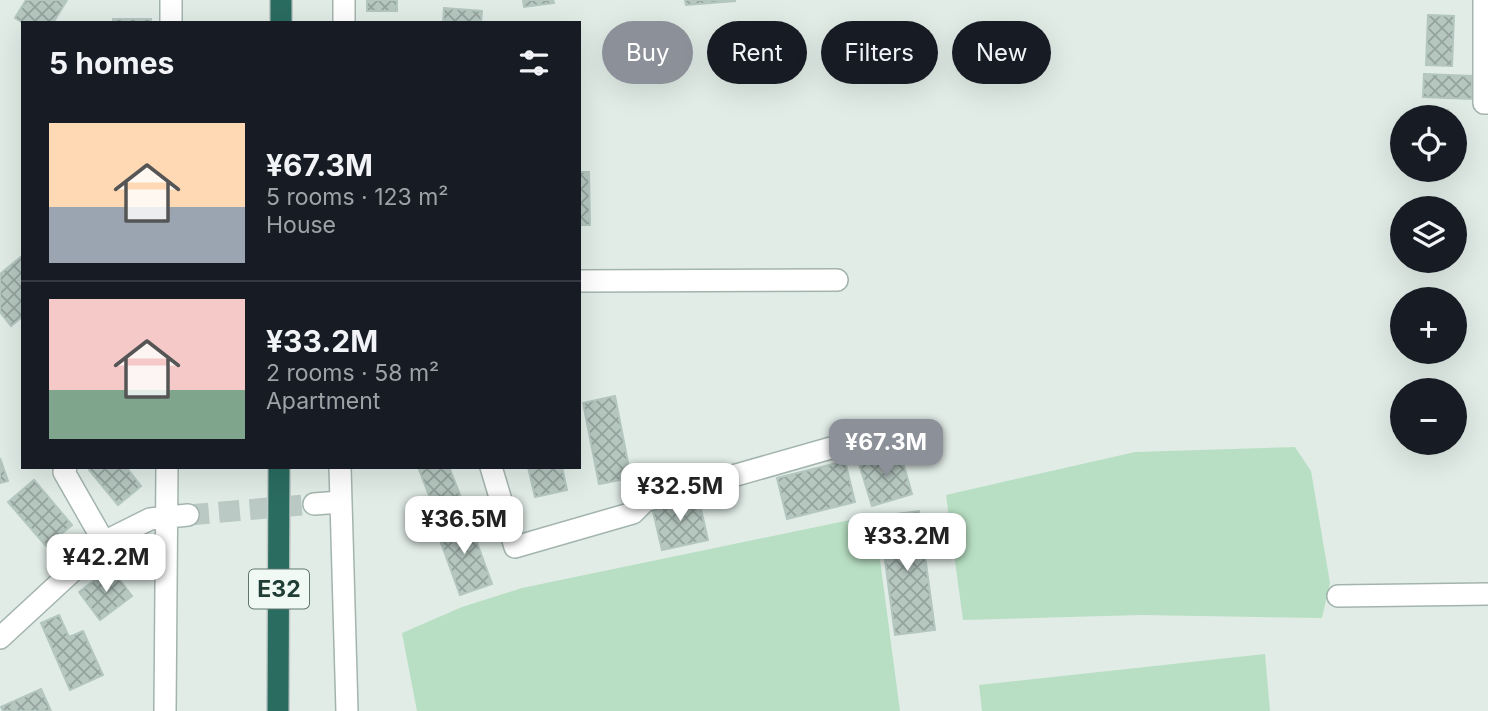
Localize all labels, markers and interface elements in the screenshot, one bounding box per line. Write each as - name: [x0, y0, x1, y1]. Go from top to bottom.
- chip: Buy: [602, 21, 693, 84]
- chip: Rent: [707, 21, 807, 84]
- chip: Filters: [821, 21, 938, 84]
- chip: New: [952, 21, 1051, 84]
- icon: filters: [515, 44, 553, 82]
- text: 5 homes: [49, 45, 174, 81]
- map controls: [1390, 105, 1467, 455]
- button: locate: [1390, 105, 1467, 182]
- text: ¥67.3M: [266, 147, 373, 183]
- icon: home: [105, 151, 189, 235]
- text: 5 rooms · 123 m²: [266, 183, 449, 211]
- button: layers: [1390, 196, 1467, 273]
- text: House: [266, 211, 336, 239]
- button: +: [1390, 287, 1467, 364]
- text: ¥33.2M: [266, 323, 378, 359]
- icon: home: [105, 327, 189, 411]
- text: 2 rooms · 58 m²: [266, 359, 439, 387]
- button: −: [1390, 378, 1467, 455]
- text: Apartment: [266, 387, 380, 415]
- pin: ¥67.3M: [829, 420, 943, 479]
- text: ¥67.3M: [845, 428, 927, 456]
- pin: ¥32.5M: [623, 463, 737, 523]
- text: ¥32.5M: [637, 472, 723, 500]
- pin: ¥36.5M: [407, 496, 521, 556]
- text: ¥36.5M: [421, 505, 507, 533]
- pin: ¥33.2M: [850, 514, 964, 573]
- text: ¥33.2M: [864, 522, 950, 550]
- pin: ¥42.2M: [49, 534, 163, 594]
- text: ¥42.2M: [63, 543, 149, 571]
- road number: E32: [249, 569, 309, 608]

